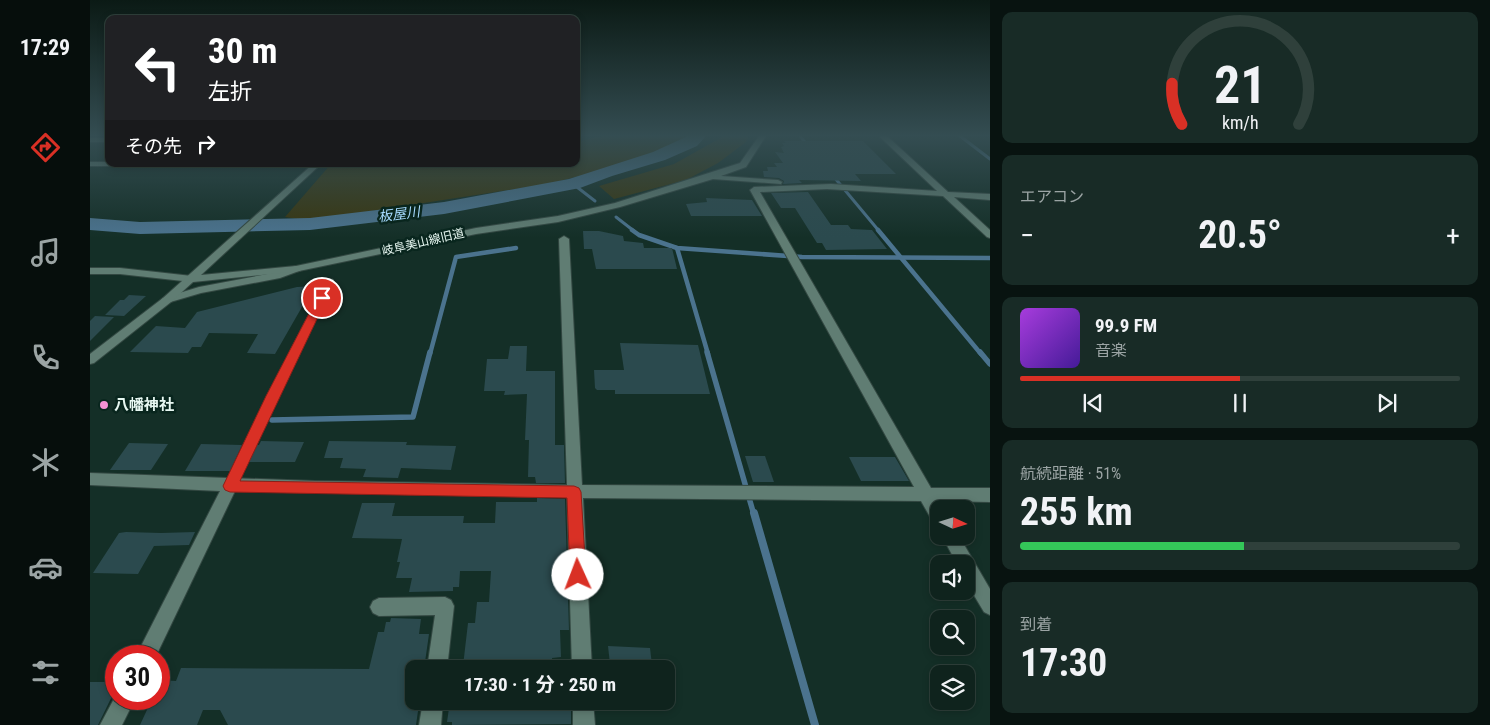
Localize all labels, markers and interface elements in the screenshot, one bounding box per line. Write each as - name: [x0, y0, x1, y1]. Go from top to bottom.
- text: 30 m: [208, 31, 277, 72]
- text: 17:29: [20, 35, 70, 60]
- icon: left: [125, 35, 190, 100]
- text: 21: [1214, 55, 1266, 116]
- text: 左折: [208, 79, 252, 104]
- text: km/h: [1222, 112, 1258, 133]
- icon: directions: [28, 130, 63, 165]
- icon: right: [192, 130, 220, 158]
- text: その先: [125, 135, 182, 158]
- text: エアコン: [1020, 187, 1084, 206]
- water label: 板屋川: [377, 203, 423, 224]
- text: 20.5°: [1198, 213, 1282, 257]
- text: −: [1020, 219, 1034, 252]
- text: +: [1446, 219, 1460, 252]
- street label: 岐阜美山線旧道: [380, 226, 466, 258]
- icon: music: [28, 235, 63, 270]
- pin: [301, 277, 343, 319]
- icon: arrive: [308, 284, 336, 312]
- text: 99.9 FM: [1095, 314, 1157, 337]
- icon: phone: [28, 340, 63, 375]
- text: 音楽: [1095, 341, 1127, 360]
- icon: previous: [1079, 389, 1107, 417]
- icon: pause: [1226, 389, 1254, 417]
- icon: next: [1373, 389, 1401, 417]
- place label: 八幡神社: [114, 396, 174, 414]
- marker: 八幡神社: [98, 399, 110, 411]
- icon: climate: [28, 445, 63, 480]
- text: 航続距離 · 51%: [1020, 464, 1121, 483]
- text: 255 km: [1020, 490, 1133, 534]
- north arrow: [930, 500, 975, 545]
- map controls: [930, 500, 975, 710]
- position arrow: [551, 548, 603, 600]
- icon: car: [28, 550, 63, 585]
- button: sound: [930, 555, 975, 600]
- button: search: [930, 610, 975, 655]
- text: 到着: [1020, 615, 1052, 634]
- text: 17:30: [1020, 641, 1107, 685]
- speed limit sign: 30: [105, 645, 170, 710]
- icon: filters: [28, 655, 63, 690]
- button: layers: [930, 665, 975, 710]
- text: 17:30 · 1 分 · 250 m: [464, 673, 616, 696]

